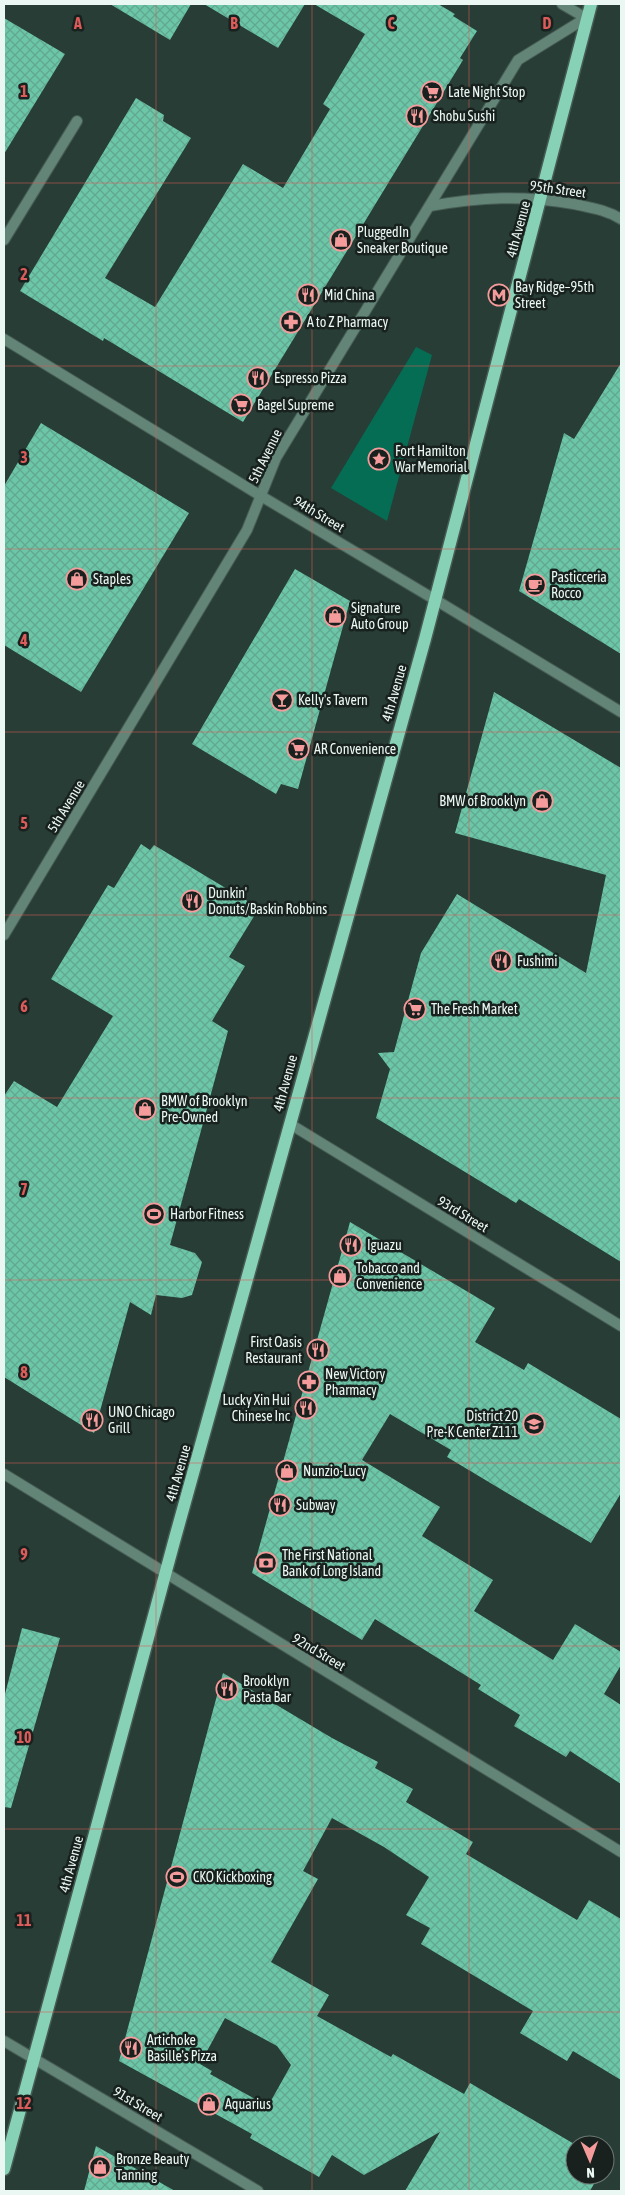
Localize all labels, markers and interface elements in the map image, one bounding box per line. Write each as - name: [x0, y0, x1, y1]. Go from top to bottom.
- text: A: [73, 14, 82, 32]
- text: B: [230, 14, 238, 32]
- text: C: [387, 14, 395, 32]
- text: D: [543, 14, 552, 32]
- supermarket icon: Late Night Stop: [420, 80, 444, 104]
- text: 1: [20, 82, 28, 100]
- place label: Late Night Stop: [448, 84, 526, 100]
- restaurant icon: Shobu Sushi: [405, 104, 429, 128]
- place label: Shobu Sushi: [433, 108, 495, 124]
- street label: 95th Street: [529, 177, 587, 201]
- street label: 4th Avenue: [503, 199, 533, 259]
- place label: PluggedIn Sneaker Boutique: [357, 224, 448, 256]
- shop icon: PluggedIn Sneaker Boutique: [329, 228, 353, 252]
- text: 2: [20, 265, 28, 283]
- place label: Bay Ridge–95th Street: [515, 279, 594, 311]
- restaurant icon: Mid China: [296, 283, 320, 307]
- metro station icon: Bay Ridge–95th Street: [487, 283, 511, 307]
- place label: Mid China: [324, 287, 375, 303]
- pharmacy icon: A to Z Pharmacy: [279, 310, 303, 334]
- place label: A to Z Pharmacy: [307, 314, 388, 330]
- restaurant icon: Espresso Pizza: [246, 366, 270, 390]
- place label: Espresso Pizza: [274, 370, 347, 386]
- supermarket icon: Bagel Supreme: [229, 393, 253, 417]
- place label: Bagel Supreme: [257, 397, 334, 413]
- street label: 5th Avenue: [245, 426, 285, 486]
- place label: Fort Hamilton War Memorial: [395, 443, 468, 475]
- place icon: Fort Hamilton War Memorial: [367, 447, 391, 471]
- text: 3: [20, 448, 28, 466]
- street label: 94th Street: [291, 493, 347, 535]
- shop icon: Staples: [65, 567, 89, 591]
- place label: Pasticceria Rocco: [551, 569, 607, 601]
- place label: Staples: [93, 571, 131, 587]
- cafe icon: Pasticceria Rocco: [523, 573, 547, 597]
- place label: Signature Auto Group: [351, 600, 409, 632]
- shop icon: Signature Auto Group: [323, 604, 347, 628]
- text: 4: [19, 631, 28, 649]
- street label: 4th Avenue: [378, 663, 410, 723]
- bar icon: Kelly's Tavern: [270, 688, 294, 712]
- place label: Kelly's Tavern: [298, 692, 368, 708]
- supermarket icon: AR Convenience: [286, 737, 310, 761]
- place label: AR Convenience: [314, 741, 396, 757]
- street label: 5th Avenue: [44, 777, 88, 835]
- shop icon: BMW of Brooklyn: [530, 789, 554, 813]
- place label: BMW of Brooklyn: [439, 793, 526, 809]
- text: 5: [20, 814, 28, 832]
- place label: Dunkin' Donuts/Baskin Robbins: [208, 885, 327, 917]
- restaurant icon: Dunkin' Donuts/Baskin Robbins: [180, 889, 204, 913]
- restaurant icon: Fushimi: [489, 949, 513, 973]
- place label: Fushimi: [517, 953, 558, 969]
- text: 6: [20, 997, 28, 1015]
- supermarket icon: The Fresh Market: [403, 997, 427, 1021]
- place label: The Fresh Market: [431, 1001, 518, 1017]
- street label: 4th Avenue: [270, 1053, 300, 1113]
- place label: BMW of Brooklyn Pre-Owned: [161, 1093, 248, 1125]
- shop icon: BMW of Brooklyn Pre-Owned: [133, 1097, 157, 1121]
- text: 7: [20, 1180, 28, 1198]
- street label: 93rd Street: [435, 1193, 491, 1235]
- sports icon: Harbor Fitness: [142, 1202, 166, 1226]
- place label: Harbor Fitness: [170, 1206, 244, 1222]
- restaurant icon: Iguazu: [339, 1233, 363, 1257]
- place label: Iguazu: [367, 1237, 402, 1253]
- place label: Tobacco and Convenience: [356, 1260, 422, 1292]
- shop icon: Tobacco and Convenience: [328, 1264, 352, 1288]
- place label: First Oasis Restaurant: [245, 1334, 302, 1366]
- restaurant icon: First Oasis Restaurant: [306, 1338, 330, 1362]
- text: 8: [20, 1363, 28, 1381]
- place label: New Victory Pharmacy: [325, 1366, 386, 1398]
- pharmacy icon: New Victory Pharmacy: [297, 1370, 321, 1394]
- place label: Lucky Xin Hui Chinese Inc: [222, 1392, 291, 1424]
- restaurant icon: Lucky Xin Hui Chinese Inc: [294, 1396, 318, 1420]
- place label: UNO Chicago Grill: [108, 1404, 175, 1436]
- restaurant icon: UNO Chicago Grill: [80, 1408, 104, 1432]
- place label: District 20 Pre-K Center Z111: [427, 1408, 518, 1440]
- school or university icon: District 20 Pre-K Center Z111: [522, 1412, 546, 1436]
- street label: 4th Avenue: [162, 1443, 194, 1503]
- shop icon: Nunzio-Lucy: [275, 1459, 299, 1483]
- place label: Nunzio-Lucy: [303, 1463, 367, 1479]
- restaurant icon: Subway: [268, 1493, 292, 1517]
- place label: Subway: [296, 1497, 336, 1513]
- text: 9: [20, 1545, 28, 1563]
- place label: The First National Bank of Long Island: [282, 1547, 381, 1579]
- bank icon: The First National Bank of Long Island: [254, 1551, 278, 1575]
- street label: 92nd Street: [289, 1630, 349, 1674]
- place label: Brooklyn Pasta Bar: [243, 1673, 292, 1705]
- restaurant icon: Brooklyn Pasta Bar: [215, 1677, 239, 1701]
- text: 10: [16, 1728, 32, 1746]
- street label: 4th Avenue: [56, 1834, 86, 1894]
- sports icon: CKO Kickboxing: [165, 1865, 189, 1889]
- place label: CKO Kickboxing: [193, 1869, 272, 1885]
- text: 11: [16, 1911, 32, 1929]
- place label: Artichoke Basille's Pizza: [147, 2032, 217, 2064]
- restaurant icon: Artichoke Basille's Pizza: [119, 2036, 143, 2060]
- street label: 91st Street: [110, 2083, 166, 2125]
- shop icon: Aquarius: [197, 2092, 221, 2116]
- text: 12: [16, 2094, 32, 2112]
- place label: Aquarius: [225, 2096, 271, 2112]
- north arrow: [565, 2135, 615, 2185]
- place label: Bronze Beauty Tanning: [116, 2151, 190, 2183]
- shop icon: Bronze Beauty Tanning: [88, 2155, 112, 2179]
- text: N: [586, 2165, 595, 2181]

